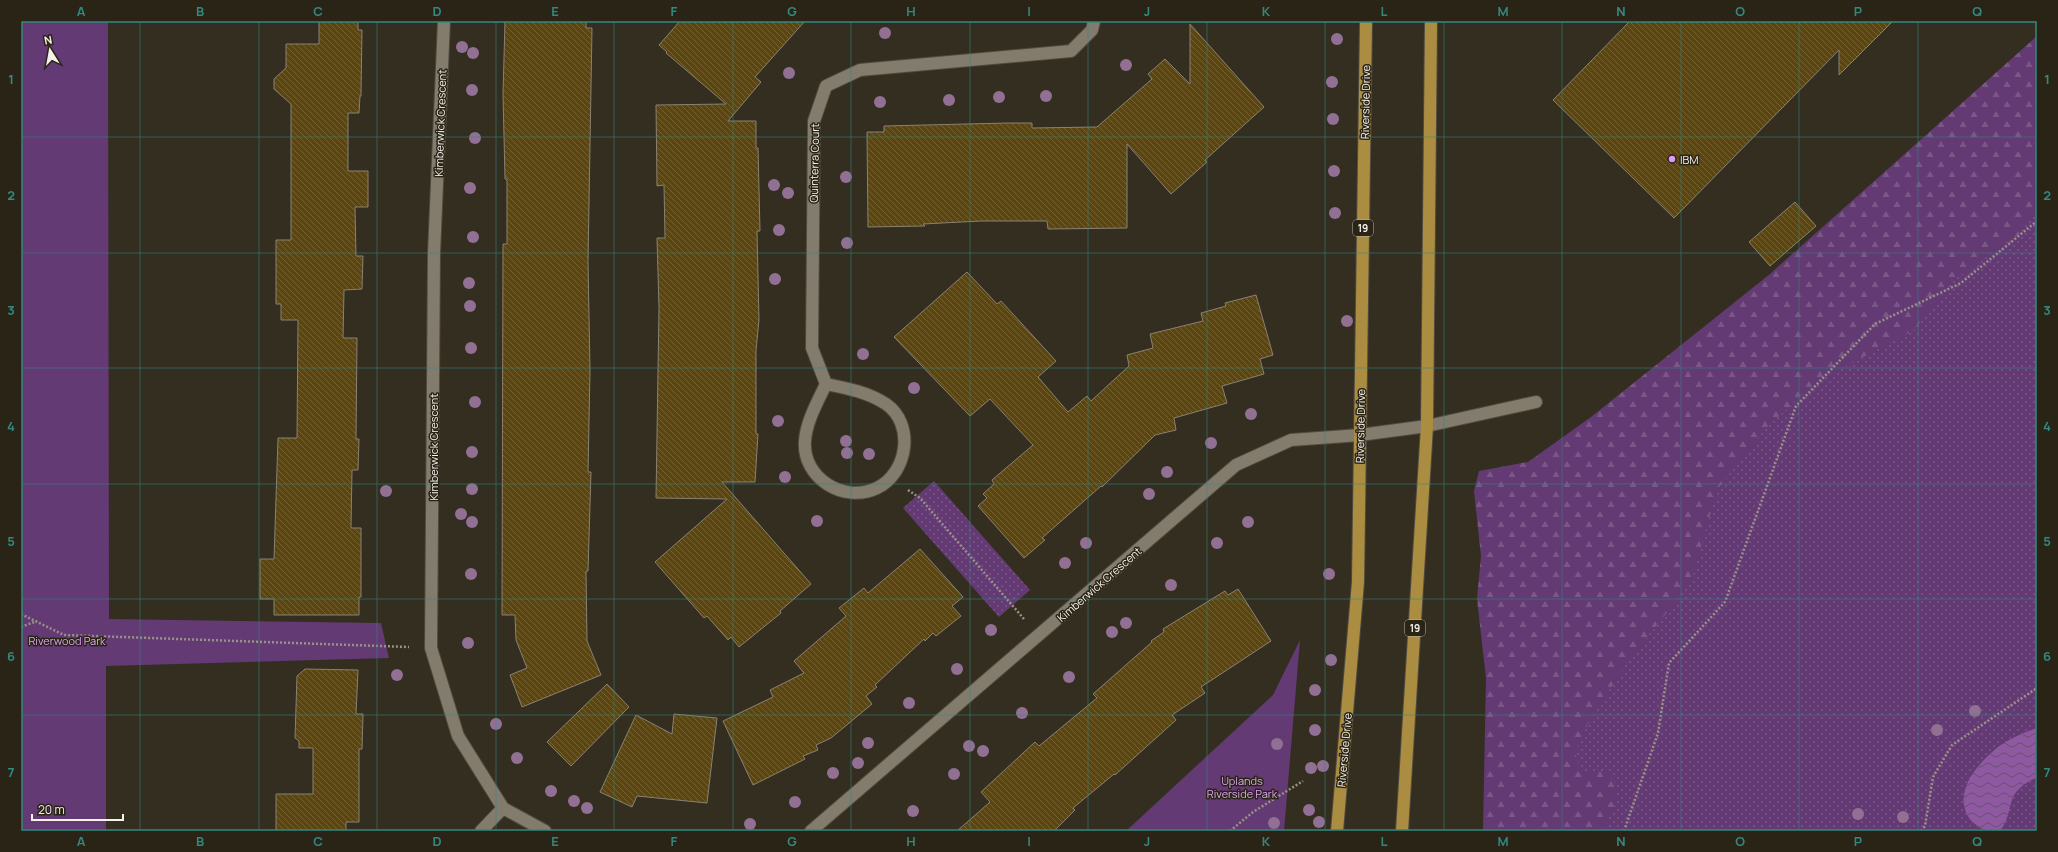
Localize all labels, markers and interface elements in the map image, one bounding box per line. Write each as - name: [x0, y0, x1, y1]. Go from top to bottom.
- text: A: [77, 2, 86, 20]
- text: B: [196, 2, 204, 20]
- text: C: [313, 2, 323, 20]
- text: D: [432, 2, 442, 20]
- text: E: [551, 2, 559, 20]
- text: F: [671, 2, 678, 20]
- text: G: [787, 2, 797, 20]
- text: H: [906, 2, 916, 20]
- text: I: [1027, 2, 1031, 20]
- text: J: [1144, 2, 1150, 20]
- text: K: [1262, 2, 1271, 20]
- text: L: [1381, 2, 1388, 20]
- text: M: [1497, 2, 1509, 20]
- text: N: [1616, 2, 1626, 20]
- text: O: [1735, 2, 1745, 20]
- text: P: [1854, 2, 1862, 20]
- text: Q: [1972, 2, 1982, 20]
- north arrow: [30, 30, 70, 70]
- text: N: [43, 32, 53, 48]
- street label: Riverside Drive: [1357, 64, 1373, 139]
- street label: Kimberwick Crescent: [431, 69, 449, 177]
- text: 1: [8, 70, 14, 88]
- text: 1: [2044, 70, 2050, 88]
- street label: Quinterra Court: [806, 123, 822, 203]
- place label: IBM: [1680, 152, 1699, 167]
- marker: IBM: [1667, 154, 1677, 164]
- text: 2: [7, 186, 15, 204]
- text: 2: [2043, 186, 2051, 204]
- road number: 19: [1353, 220, 1373, 236]
- text: 3: [7, 301, 15, 319]
- text: 3: [2043, 301, 2051, 319]
- street label: Riverside Drive: [1352, 388, 1368, 463]
- street label: Kimberwick Crescent: [426, 393, 441, 501]
- text: 4: [7, 417, 15, 435]
- text: 4: [2043, 417, 2051, 435]
- text: 5: [7, 532, 15, 550]
- text: 5: [2043, 532, 2051, 550]
- street label: Kimberwick Crescent: [1054, 543, 1144, 625]
- road number: 19: [1405, 620, 1425, 636]
- park label: Riverwood Park: [28, 633, 106, 648]
- text: 6: [7, 647, 15, 665]
- text: 6: [2043, 647, 2051, 665]
- street label: Riverside Drive: [1333, 712, 1355, 788]
- text: 7: [8, 763, 15, 781]
- text: 7: [2044, 763, 2051, 781]
- park label: Uplands Riverside Park: [1207, 773, 1278, 801]
- scale bar: [32, 796, 123, 822]
- text: 20 m: [38, 801, 65, 818]
- text: A: [77, 832, 86, 850]
- text: B: [196, 832, 204, 850]
- text: C: [313, 832, 323, 850]
- text: D: [432, 832, 442, 850]
- text: E: [551, 832, 559, 850]
- text: F: [671, 832, 678, 850]
- text: G: [787, 832, 797, 850]
- text: H: [906, 832, 916, 850]
- text: I: [1027, 832, 1031, 850]
- text: J: [1144, 832, 1150, 850]
- text: K: [1262, 832, 1271, 850]
- text: L: [1381, 832, 1388, 850]
- text: M: [1497, 832, 1509, 850]
- text: N: [1616, 832, 1626, 850]
- text: O: [1735, 832, 1745, 850]
- text: P: [1854, 832, 1862, 850]
- text: Q: [1972, 832, 1982, 850]

